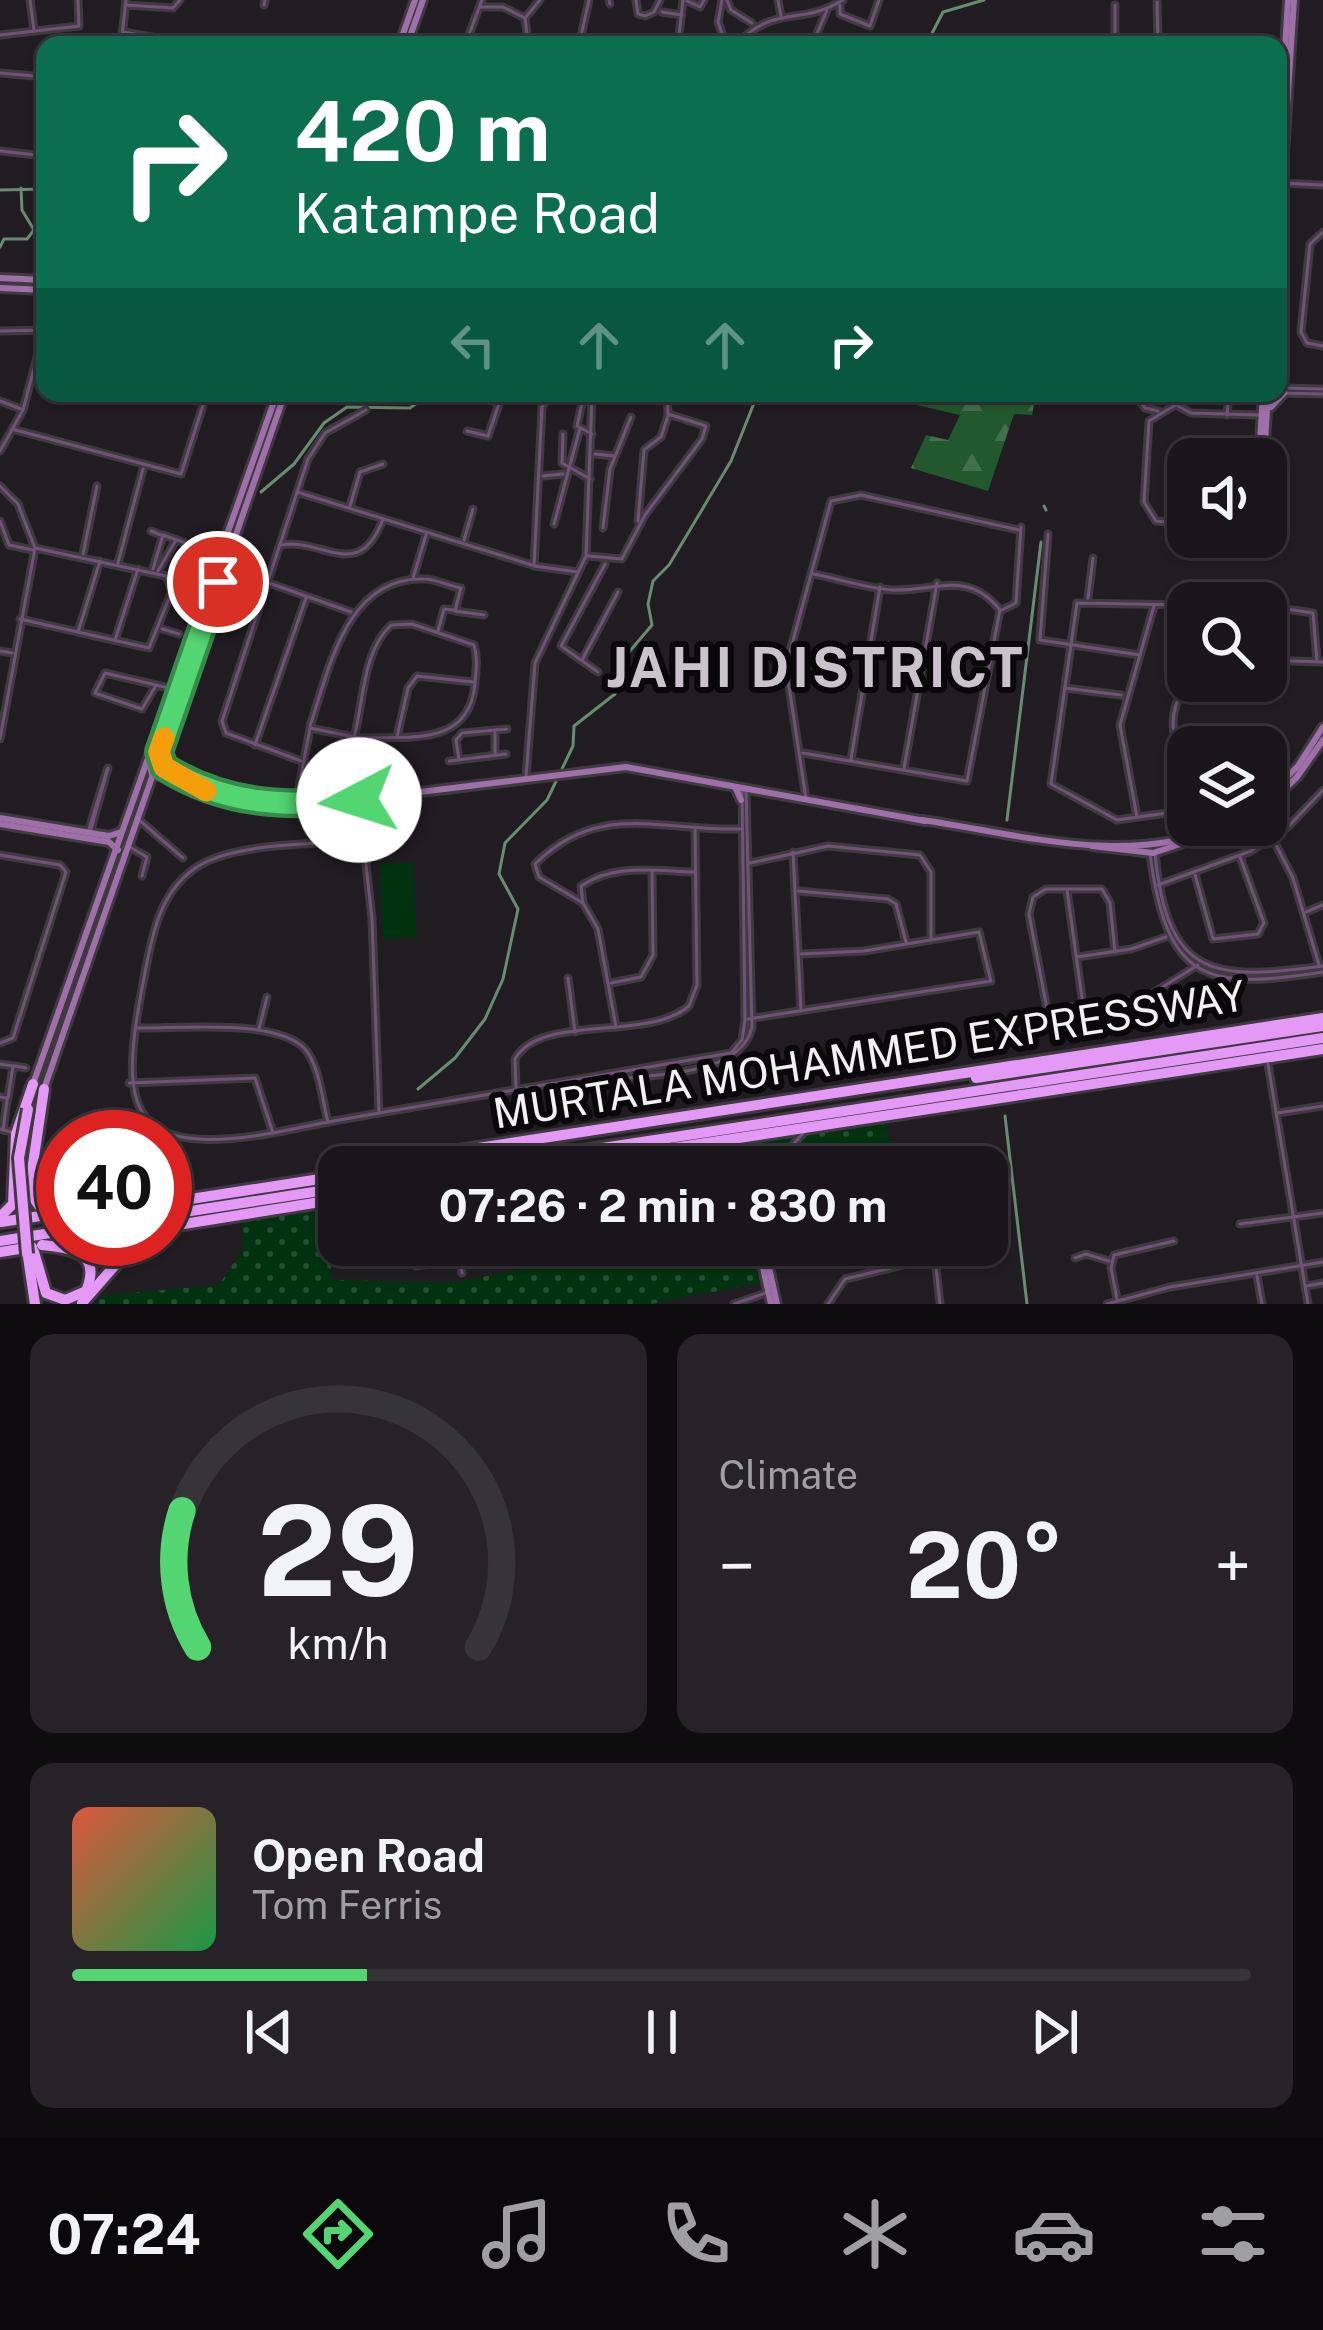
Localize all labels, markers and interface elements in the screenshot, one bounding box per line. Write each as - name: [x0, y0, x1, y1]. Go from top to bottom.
- text: 420 m: [294, 81, 551, 180]
- icon: right: [96, 84, 252, 240]
- text: Katampe Road: [294, 182, 660, 245]
- icon: left: [440, 312, 506, 378]
- icon: ahead: [566, 312, 632, 378]
- icon: ahead: [692, 312, 758, 378]
- icon: right: [818, 312, 884, 378]
- map controls: [1167, 438, 1287, 846]
- button: sound: [1167, 438, 1287, 558]
- pin: [167, 531, 269, 633]
- icon: arrive: [185, 549, 251, 615]
- button: search: [1167, 582, 1287, 702]
- district label: JAHI DISTRICT: [606, 636, 1026, 699]
- button: layers: [1167, 726, 1287, 846]
- position arrow: [296, 737, 422, 863]
- street label: MURTALA MOHAMMED EXPRESSWAY: [489, 970, 1249, 1138]
- speed limit sign: 40: [36, 1110, 192, 1266]
- text: 07:26 · 2 min · 830 m: [439, 1179, 887, 1232]
- text: Climate: [719, 1452, 858, 1498]
- text: 29: [257, 1477, 419, 1624]
- text: 20°: [906, 1512, 1064, 1618]
- text: −: [719, 1527, 755, 1605]
- text: +: [1214, 1527, 1251, 1605]
- text: km/h: [288, 1617, 389, 1668]
- text: Open Road: [252, 1829, 485, 1882]
- text: Tom Ferris: [252, 1882, 442, 1928]
- icon: previous: [236, 1999, 302, 2065]
- icon: pause: [629, 1999, 695, 2065]
- icon: next: [1022, 1999, 1088, 2065]
- icon: directions: [296, 2192, 380, 2276]
- icon: music: [475, 2192, 559, 2276]
- icon: phone: [654, 2192, 738, 2276]
- icon: climate: [833, 2192, 917, 2276]
- icon: car: [1012, 2192, 1096, 2276]
- icon: filters: [1191, 2192, 1275, 2276]
- text: 07:24: [48, 2203, 201, 2266]

